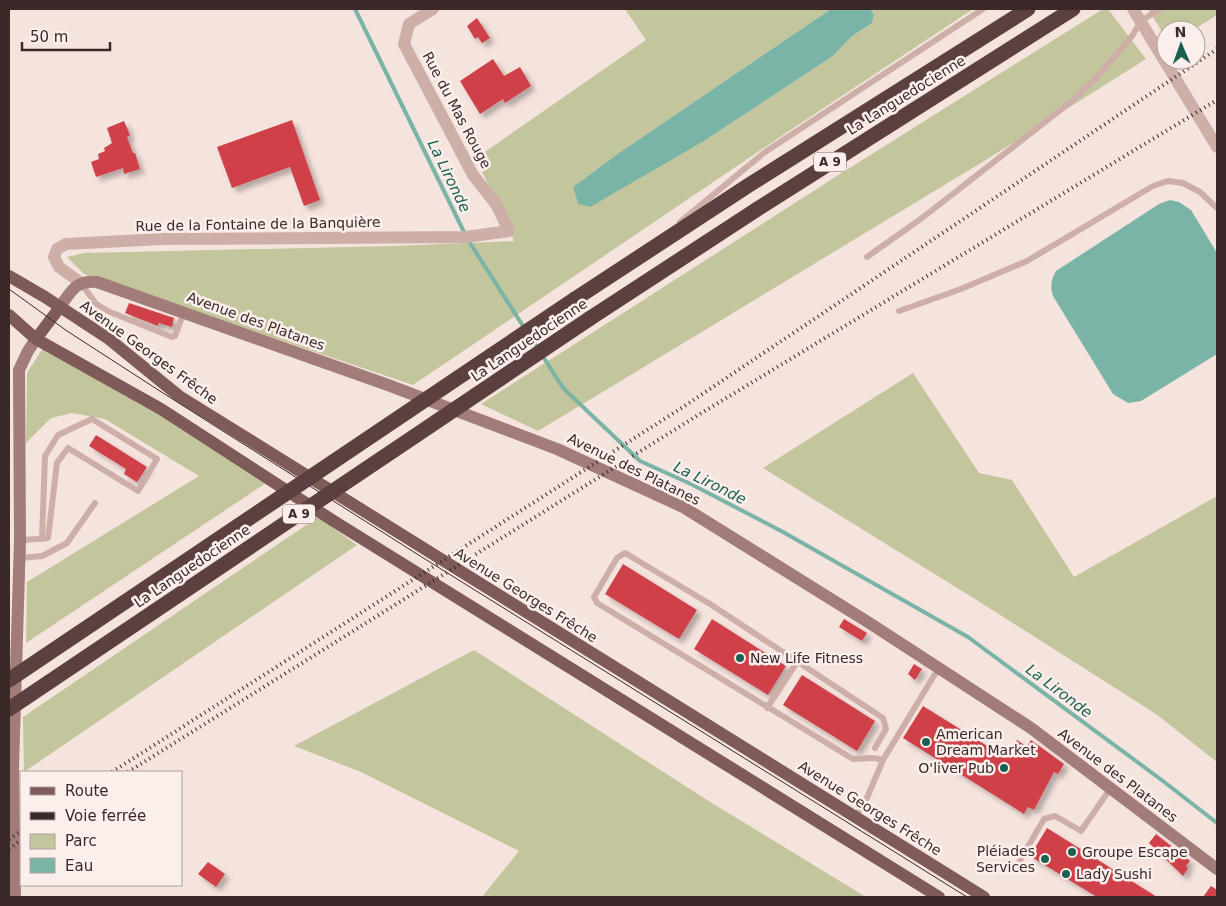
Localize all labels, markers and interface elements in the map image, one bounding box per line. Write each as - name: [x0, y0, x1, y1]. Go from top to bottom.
- scale bar: [22, 20, 110, 52]
- north arrow: [1156, 20, 1206, 70]
- text: N: [1174, 24, 1187, 40]
- text: 50 m: [30, 28, 68, 46]
- street label: Rue du Mas Rouge: [419, 49, 495, 171]
- street label: La Languedocienne: [844, 52, 968, 138]
- water label: La Lironde: [424, 137, 474, 215]
- road number: A 9: [814, 152, 846, 172]
- street label: Rue de la Fontaine de la Banquière: [135, 214, 381, 234]
- street label: Avenue des Platanes: [185, 289, 327, 353]
- street label: La Languedocienne: [468, 295, 590, 385]
- street label: Avenue Georges Frêche: [77, 297, 221, 407]
- street label: Avenue des Platanes: [565, 430, 703, 508]
- water label: La Lironde: [671, 458, 749, 508]
- road number: A 9: [283, 504, 315, 524]
- street label: La Languedocienne: [131, 521, 253, 611]
- street label: Avenue Georges Frêche: [452, 544, 600, 646]
- place label: New Life Fitness: [750, 650, 863, 666]
- marker: New Life Fitness: [734, 652, 746, 664]
- water label: La Lironde: [1022, 660, 1096, 722]
- street label: Avenue des Platanes: [1055, 725, 1181, 825]
- place label: American Dream Market: [936, 726, 1036, 758]
- marker: American Dream Market: [920, 736, 932, 748]
- street label: Avenue Georges Frêche: [796, 757, 944, 859]
- place label: O'liver Pub: [918, 760, 994, 776]
- marker: O'liver Pub: [998, 762, 1010, 774]
- legend: [20, 771, 182, 886]
- text: Route: [65, 782, 109, 800]
- text: Voie ferrée: [65, 807, 146, 825]
- text: Parc: [65, 832, 97, 850]
- place label: Pléiades Services: [976, 843, 1035, 875]
- place label: Groupe Escape: [1082, 844, 1188, 860]
- marker: Groupe Escape: [1066, 846, 1078, 858]
- marker: Pléiades Services: [1039, 853, 1051, 865]
- text: Eau: [65, 857, 93, 875]
- place label: Lady Sushi: [1076, 866, 1152, 882]
- marker: Lady Sushi: [1060, 868, 1072, 880]

